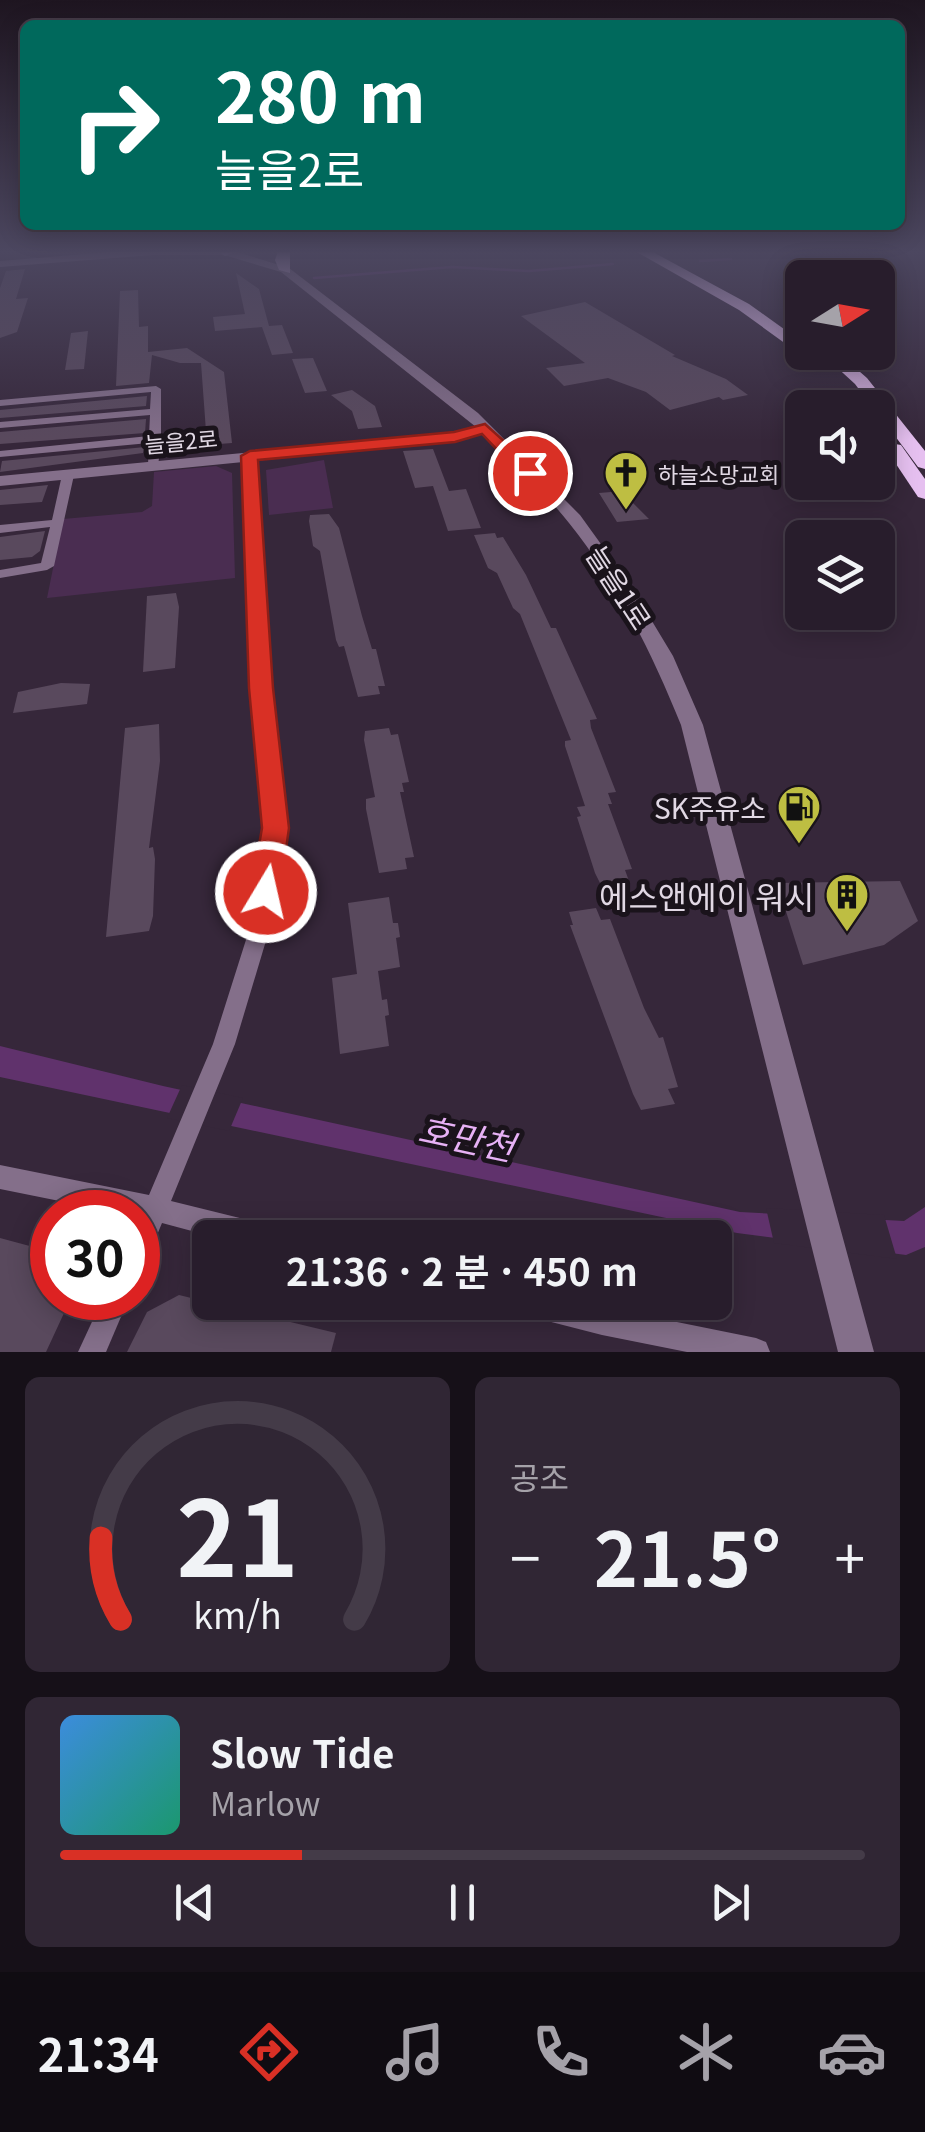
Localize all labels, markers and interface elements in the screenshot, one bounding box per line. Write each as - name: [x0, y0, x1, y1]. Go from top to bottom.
- text: 280 m: [215, 42, 426, 143]
- icon: right: [50, 60, 180, 190]
- text: 늘을2로: [215, 135, 364, 200]
- north arrow: [785, 260, 895, 370]
- map controls: [785, 260, 895, 630]
- button: sound: [785, 390, 895, 500]
- street label: 늘을2로: [143, 421, 219, 459]
- pin: [488, 431, 573, 516]
- icon: arrive: [503, 446, 558, 501]
- church icon: 하늘소망교회: [603, 450, 649, 511]
- place label: 하늘소망교회: [658, 457, 779, 489]
- button: layers: [785, 520, 895, 630]
- street label: 늘을1로: [578, 537, 662, 637]
- fuel station icon: SK주유소: [776, 784, 822, 845]
- place label: SK주유소: [654, 787, 766, 827]
- position arrow: [214, 840, 318, 944]
- place label: 에스앤에이 워시: [599, 872, 814, 918]
- building icon: 에스앤에이 워시: [824, 872, 870, 933]
- water label: 호만천: [414, 1101, 523, 1172]
- speed limit sign: 30: [30, 1190, 160, 1320]
- text: 21:36 · 2 분 · 450 m: [286, 1242, 638, 1297]
- text: 공조: [510, 1453, 569, 1499]
- text: 21: [176, 1456, 299, 1607]
- text: 21.5°: [594, 1500, 781, 1609]
- text: −: [510, 1515, 541, 1595]
- text: +: [834, 1515, 865, 1595]
- text: km/h: [193, 1588, 282, 1639]
- text: Slow Tide: [210, 1724, 394, 1779]
- text: Marlow: [210, 1779, 320, 1825]
- icon: previous: [167, 1875, 222, 1930]
- icon: pause: [435, 1875, 490, 1930]
- icon: next: [703, 1875, 758, 1930]
- icon: directions: [234, 2017, 304, 2087]
- icon: music: [380, 2017, 450, 2087]
- icon: phone: [526, 2017, 596, 2087]
- icon: climate: [671, 2017, 741, 2087]
- icon: car: [817, 2017, 887, 2087]
- text: 21:34: [38, 2020, 159, 2085]

